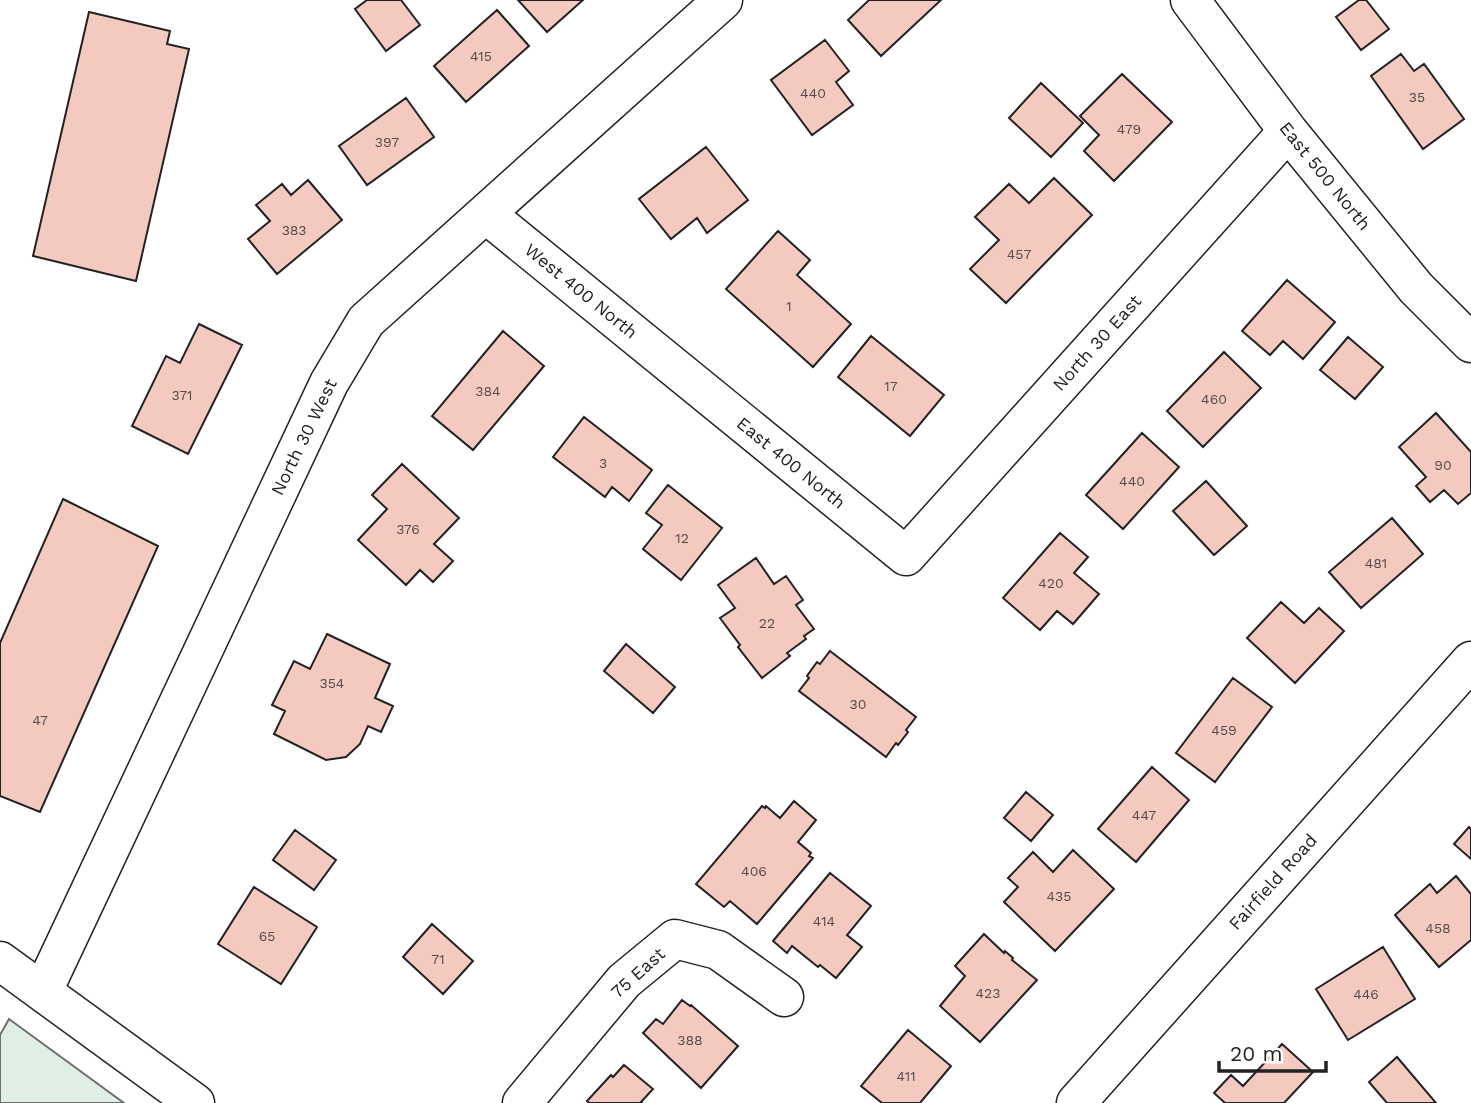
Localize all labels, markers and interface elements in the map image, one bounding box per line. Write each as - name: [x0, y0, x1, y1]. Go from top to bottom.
- house number: 415: [470, 48, 492, 64]
- house number: 440: [800, 85, 826, 101]
- house number: 35: [1409, 89, 1425, 105]
- street label: East 500 North: [1275, 117, 1375, 234]
- house number: 479: [1117, 121, 1141, 137]
- house number: 397: [375, 134, 399, 150]
- house number: 383: [282, 222, 306, 238]
- street label: West 400 North: [521, 239, 642, 343]
- house number: 457: [1007, 246, 1031, 262]
- street label: North 30 East: [1048, 290, 1146, 395]
- house number: 1: [786, 298, 792, 314]
- street label: North 30 West: [266, 375, 341, 498]
- house number: 17: [884, 378, 898, 394]
- house number: 384: [475, 383, 501, 399]
- house number: 371: [172, 387, 192, 403]
- house number: 460: [1201, 391, 1227, 407]
- street label: East 400 North: [733, 412, 850, 513]
- house number: 3: [599, 455, 607, 471]
- house number: 90: [1434, 457, 1452, 473]
- house number: 440: [1119, 473, 1145, 489]
- house number: 376: [396, 521, 420, 537]
- house number: 12: [675, 530, 689, 546]
- house number: 481: [1365, 555, 1387, 571]
- house number: 420: [1038, 575, 1064, 591]
- house number: 22: [759, 615, 775, 631]
- house number: 354: [320, 675, 344, 691]
- house number: 30: [850, 696, 866, 712]
- house number: 47: [32, 712, 48, 728]
- house number: 459: [1211, 722, 1237, 738]
- house number: 447: [1132, 807, 1156, 823]
- street label: Fairfield Road: [1224, 829, 1321, 934]
- house number: 406: [741, 863, 767, 879]
- house number: 435: [1047, 888, 1071, 904]
- house number: 414: [813, 913, 835, 929]
- house number: 458: [1425, 920, 1451, 936]
- house number: 65: [259, 928, 275, 944]
- street label: 75 East: [606, 943, 669, 1002]
- house number: 71: [431, 951, 445, 967]
- house number: 423: [976, 985, 1000, 1001]
- house number: 446: [1353, 986, 1379, 1002]
- scale bar: [1219, 1030, 1326, 1074]
- house number: 388: [677, 1032, 703, 1048]
- text: 20 m: [1230, 1041, 1282, 1066]
- house number: 411: [896, 1068, 916, 1084]

